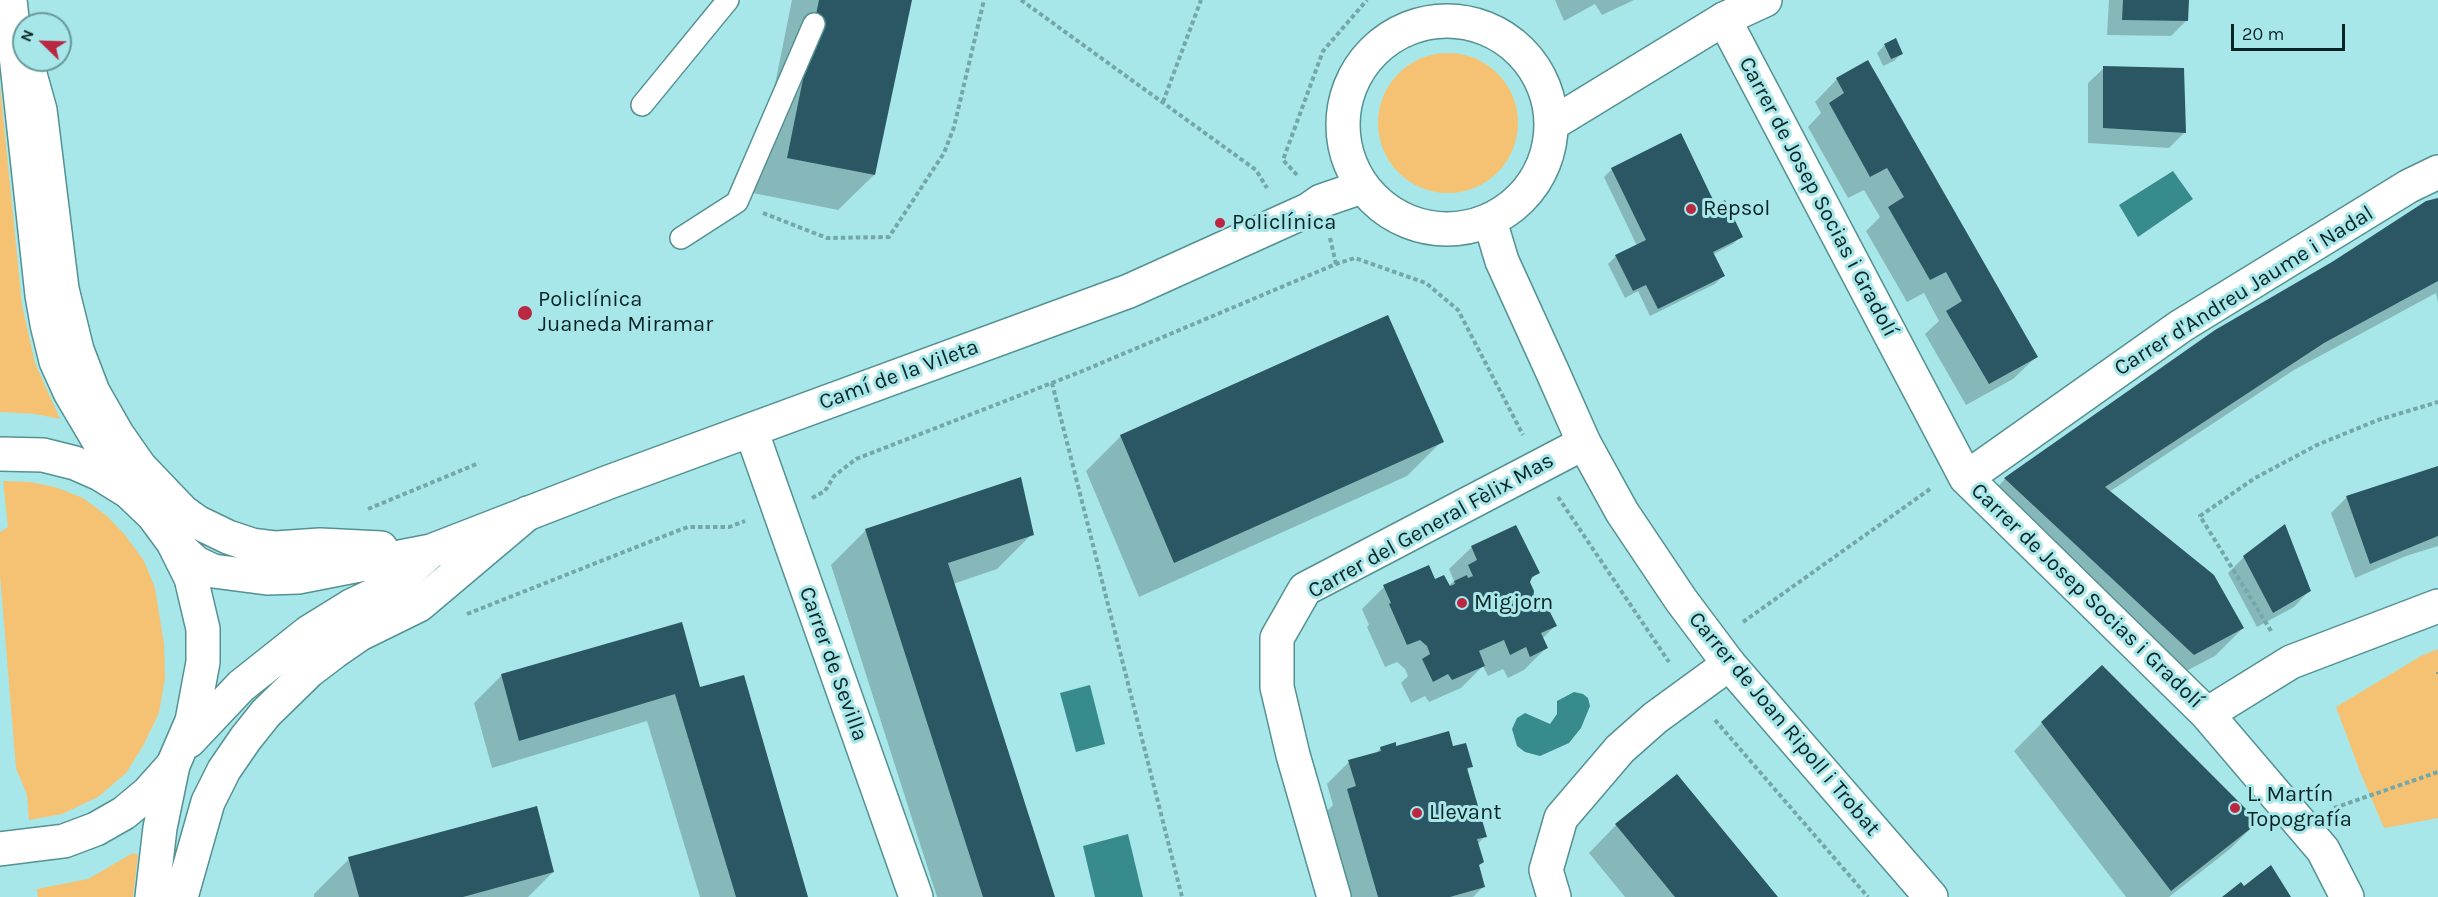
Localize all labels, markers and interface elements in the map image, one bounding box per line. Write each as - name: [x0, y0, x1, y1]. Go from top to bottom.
- north arrow: [12, 12, 72, 72]
- scale bar: [2234, 12, 2348, 50]
- text: 20 m: [2242, 23, 2284, 45]
- text: N: [16, 27, 38, 45]
- street label: Carrer de Josep Socias i Gradolí: [1733, 52, 1903, 342]
- place label: Repsol: [1703, 196, 1770, 222]
- street label: Carrer d'Andreu Jaume i Nadal: [2110, 200, 2378, 382]
- marker: Repsol: [1684, 202, 1698, 216]
- place label: Policlínica: [1232, 210, 1336, 236]
- marker: Policlínica: [1213, 216, 1227, 230]
- place label: Policlínica Juaneda Miramar: [538, 287, 713, 338]
- marker: Policlínica Juaneda Miramar: [516, 304, 534, 322]
- street label: Camí de la Vileta: [816, 334, 982, 416]
- street label: Carrer del General Fèlix Mas: [1304, 447, 1558, 605]
- street label: Carrer de Josep Socias i Gradolí: [1965, 478, 2209, 714]
- street label: Carrer de Sevilla: [793, 583, 873, 745]
- place label: Migjorn: [1474, 590, 1553, 616]
- marker: Migjorn: [1455, 596, 1469, 610]
- street label: Carrer de Joan Ripoll i Trobat: [1683, 607, 1885, 841]
- place label: L. Martín Topografía: [2247, 782, 2352, 834]
- place label: Llevant: [1429, 800, 1501, 826]
- marker: L. Martín Topografía: [2228, 801, 2242, 815]
- marker: Llevant: [1410, 806, 1424, 820]

